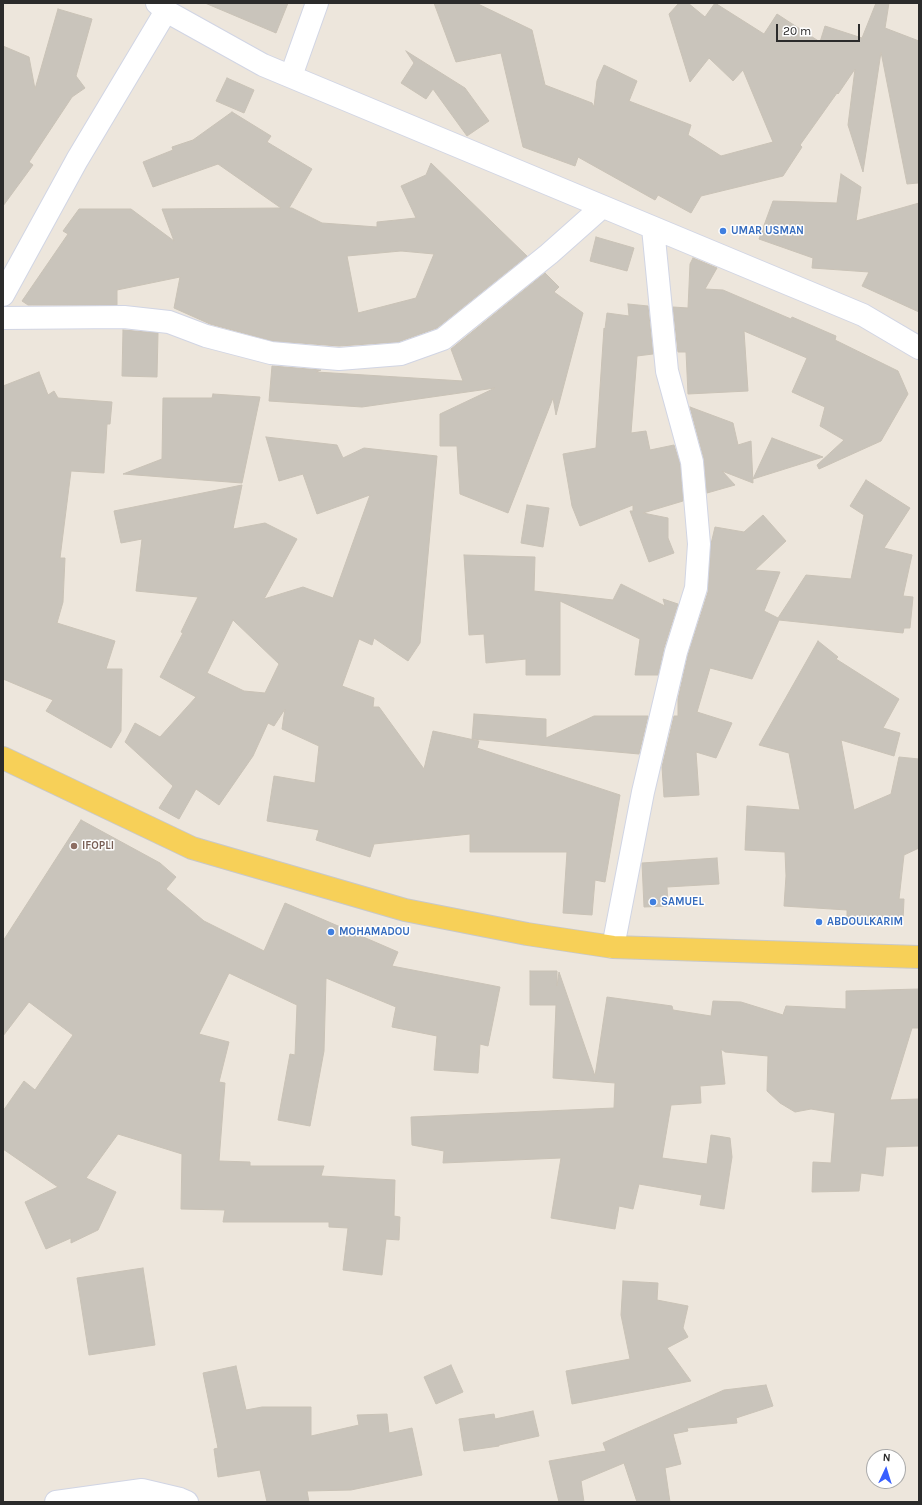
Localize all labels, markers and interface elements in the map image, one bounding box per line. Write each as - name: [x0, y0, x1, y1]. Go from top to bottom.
- scale bar: [778, 16, 862, 42]
- text: 20 m: [783, 24, 811, 38]
- place label: UMAR USMAN: [731, 224, 804, 238]
- marker: UMAR USMAN: [718, 226, 728, 236]
- place label: IFOPLI: [82, 839, 114, 853]
- marker: IFOPLI: [69, 841, 79, 851]
- place label: SAMUEL: [661, 895, 704, 909]
- marker: SAMUEL: [648, 897, 658, 907]
- place label: ABDOULKARIM: [827, 915, 903, 929]
- marker: ABDOULKARIM: [814, 917, 824, 927]
- place label: MOHAMADOU: [339, 925, 410, 939]
- marker: MOHAMADOU: [326, 927, 336, 937]
- north arrow: [866, 1449, 906, 1489]
- text: N: [882, 1451, 891, 1464]

